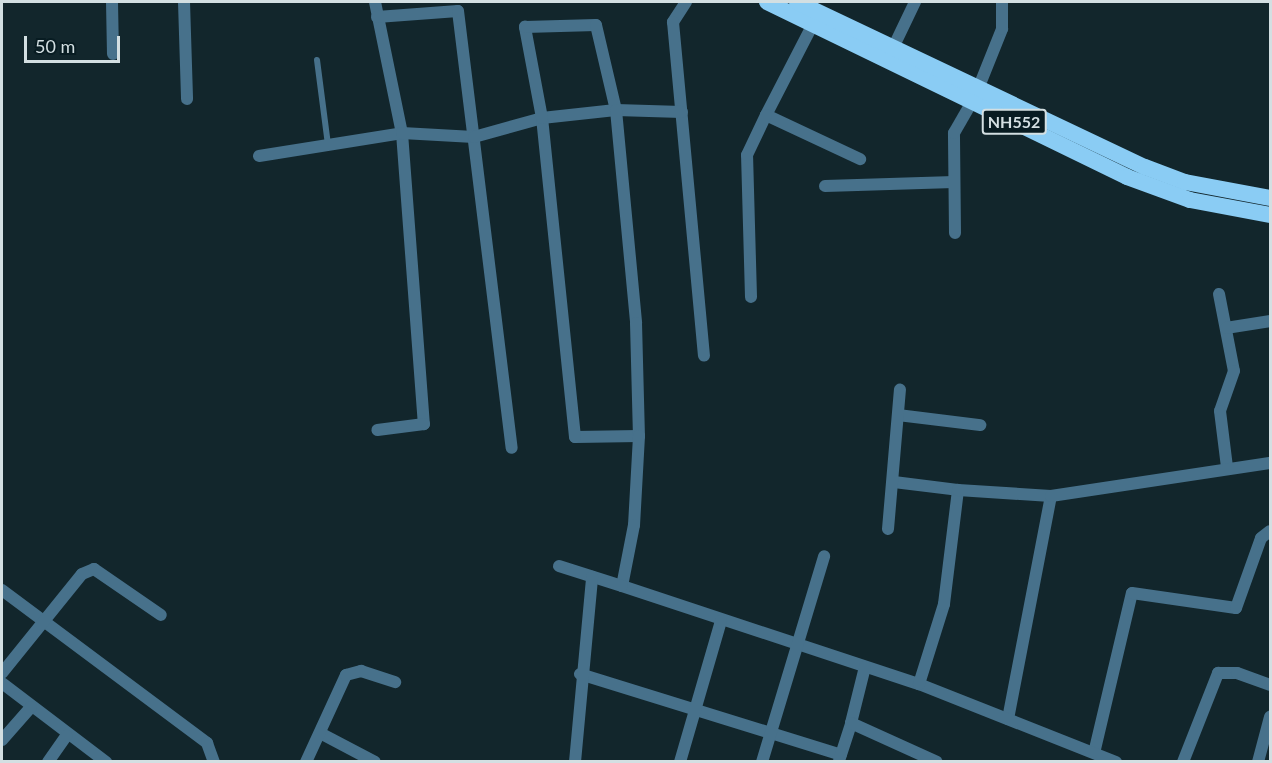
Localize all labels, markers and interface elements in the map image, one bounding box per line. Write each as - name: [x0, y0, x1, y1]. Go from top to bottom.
- scale bar: [27, 24, 123, 62]
- text: 50 m: [35, 35, 75, 57]
- road number: NH552: [981, 109, 1047, 135]

